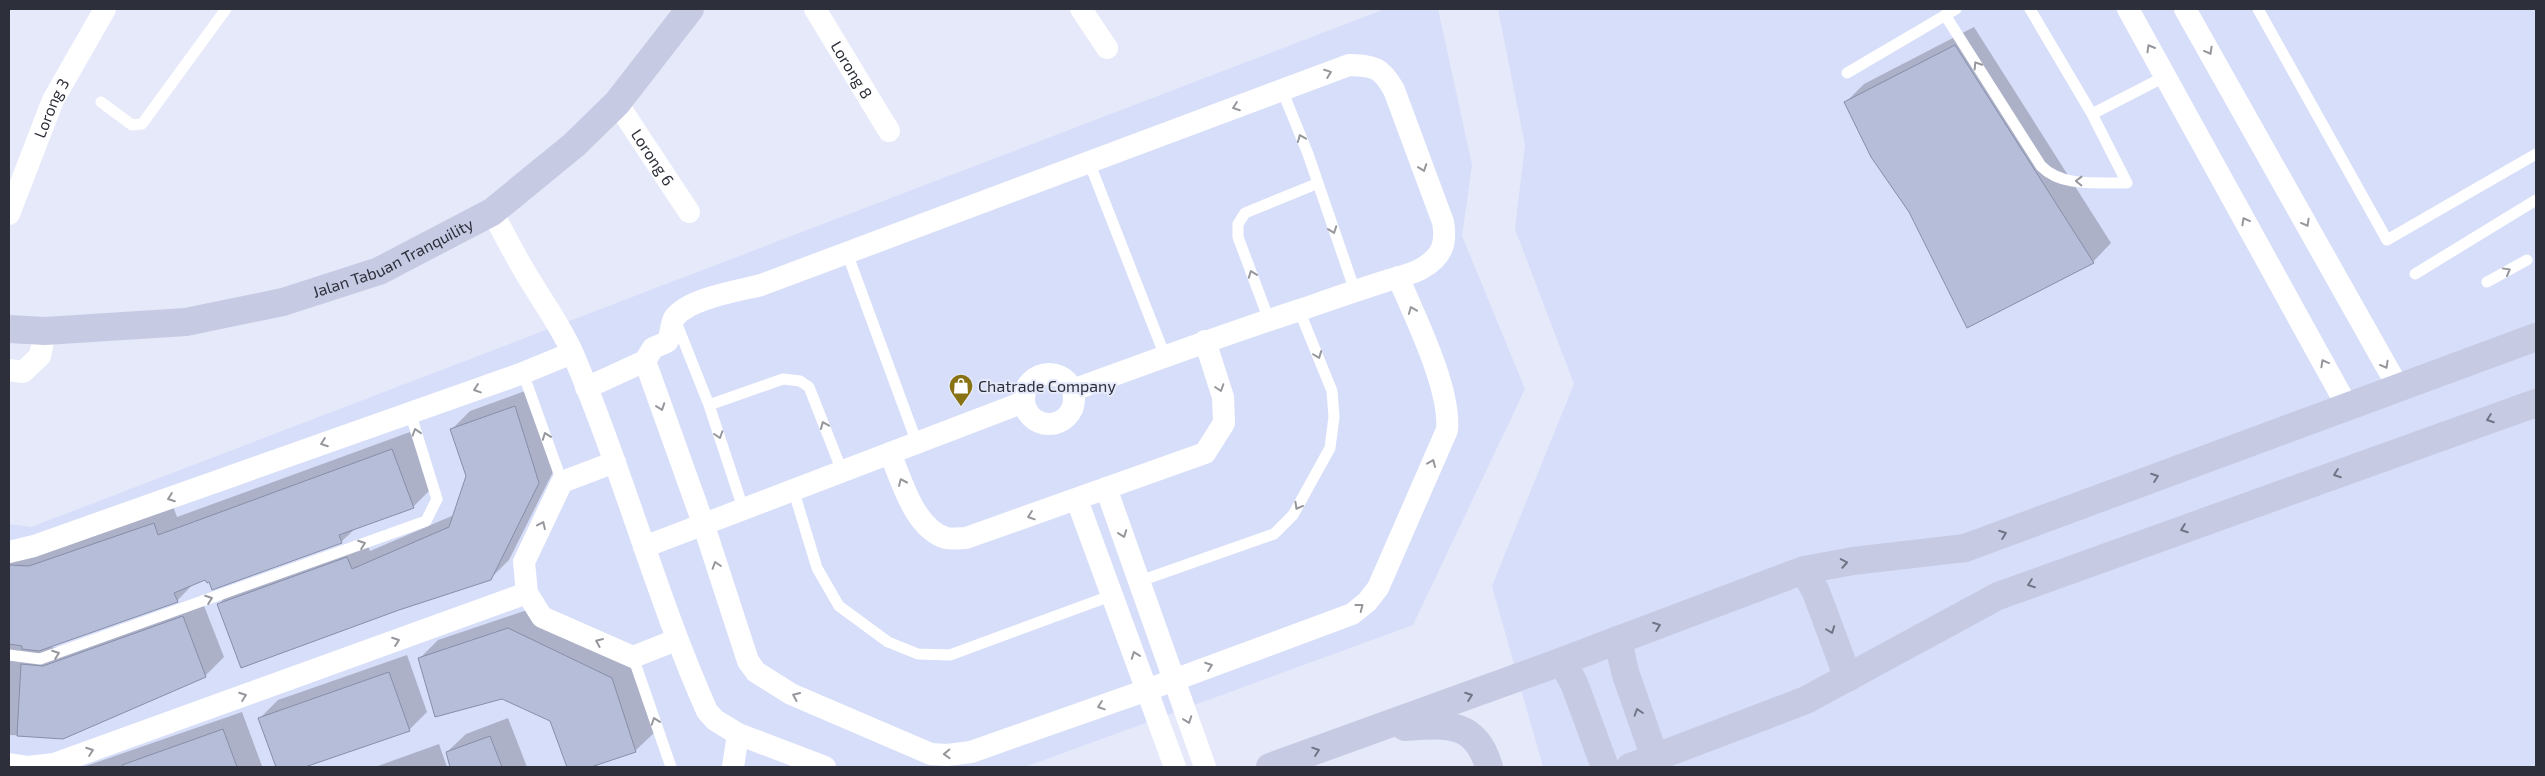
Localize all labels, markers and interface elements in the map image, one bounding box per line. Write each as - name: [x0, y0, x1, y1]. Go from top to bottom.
- street label: Lorong 8: [827, 37, 877, 102]
- one-way arrow: [2146, 44, 2156, 53]
- one-way arrow: [2202, 46, 2212, 55]
- one-way arrow: [1973, 62, 1983, 71]
- one-way arrow: [1323, 69, 1331, 79]
- street label: Lorong 3: [29, 75, 72, 140]
- one-way arrow: [1232, 101, 1241, 111]
- street label: Lorong 6: [628, 125, 679, 189]
- one-way arrow: [1297, 134, 1307, 143]
- one-way arrow: [1417, 163, 1427, 171]
- one-way arrow: [2074, 176, 2082, 187]
- street label: Jalan Tabuan Tranquility: [310, 213, 477, 301]
- one-way arrow: [2242, 217, 2252, 226]
- one-way arrow: [2299, 218, 2309, 227]
- one-way arrow: [1327, 225, 1337, 234]
- one-way arrow: [2502, 267, 2511, 277]
- one-way arrow: [1248, 270, 1258, 279]
- one-way arrow: [1408, 306, 1418, 315]
- one-way arrow: [1312, 350, 1322, 359]
- one-way arrow: [2379, 359, 2389, 368]
- one-way arrow: [2320, 360, 2330, 369]
- shop icon: Chatrade Company: [948, 373, 974, 407]
- place label: Chatrade Company: [978, 376, 1116, 395]
- one-way arrow: [473, 383, 482, 393]
- one-way arrow: [1214, 383, 1224, 391]
- one-way arrow: [655, 402, 665, 411]
- one-way arrow: [2487, 413, 2495, 423]
- one-way arrow: [820, 422, 830, 430]
- one-way arrow: [412, 429, 422, 437]
- one-way arrow: [713, 430, 723, 439]
- one-way arrow: [542, 433, 552, 441]
- one-way arrow: [320, 437, 329, 447]
- one-way arrow: [1426, 459, 1437, 468]
- one-way arrow: [2334, 468, 2342, 478]
- one-way arrow: [2150, 473, 2159, 483]
- one-way arrow: [898, 478, 909, 487]
- one-way arrow: [167, 492, 176, 502]
- one-way arrow: [1294, 501, 1304, 510]
- one-way arrow: [1028, 510, 1036, 520]
- one-way arrow: [535, 521, 546, 530]
- one-way arrow: [2181, 523, 2189, 533]
- one-way arrow: [1117, 529, 1127, 538]
- one-way arrow: [1998, 530, 2006, 540]
- one-way arrow: [357, 540, 366, 550]
- one-way arrow: [1839, 558, 1848, 568]
- one-way arrow: [712, 561, 722, 569]
- one-way arrow: [2028, 578, 2036, 588]
- one-way arrow: [204, 595, 213, 605]
- one-way arrow: [1354, 605, 1363, 613]
- one-way arrow: [1652, 621, 1661, 632]
- one-way arrow: [1825, 625, 1835, 634]
- one-way arrow: [391, 637, 399, 647]
- one-way arrow: [595, 637, 604, 648]
- one-way arrow: [51, 650, 60, 660]
- one-way arrow: [1131, 652, 1141, 660]
- one-way arrow: [1204, 662, 1213, 672]
- one-way arrow: [238, 692, 247, 702]
- one-way arrow: [792, 692, 801, 703]
- one-way arrow: [1464, 692, 1473, 702]
- one-way arrow: [1098, 700, 1106, 710]
- one-way arrow: [1634, 709, 1644, 717]
- one-way arrow: [1182, 715, 1192, 724]
- one-way arrow: [651, 717, 661, 726]
- one-way arrow: [85, 747, 94, 757]
- one-way arrow: [1311, 747, 1320, 757]
- one-way arrow: [943, 749, 950, 759]

